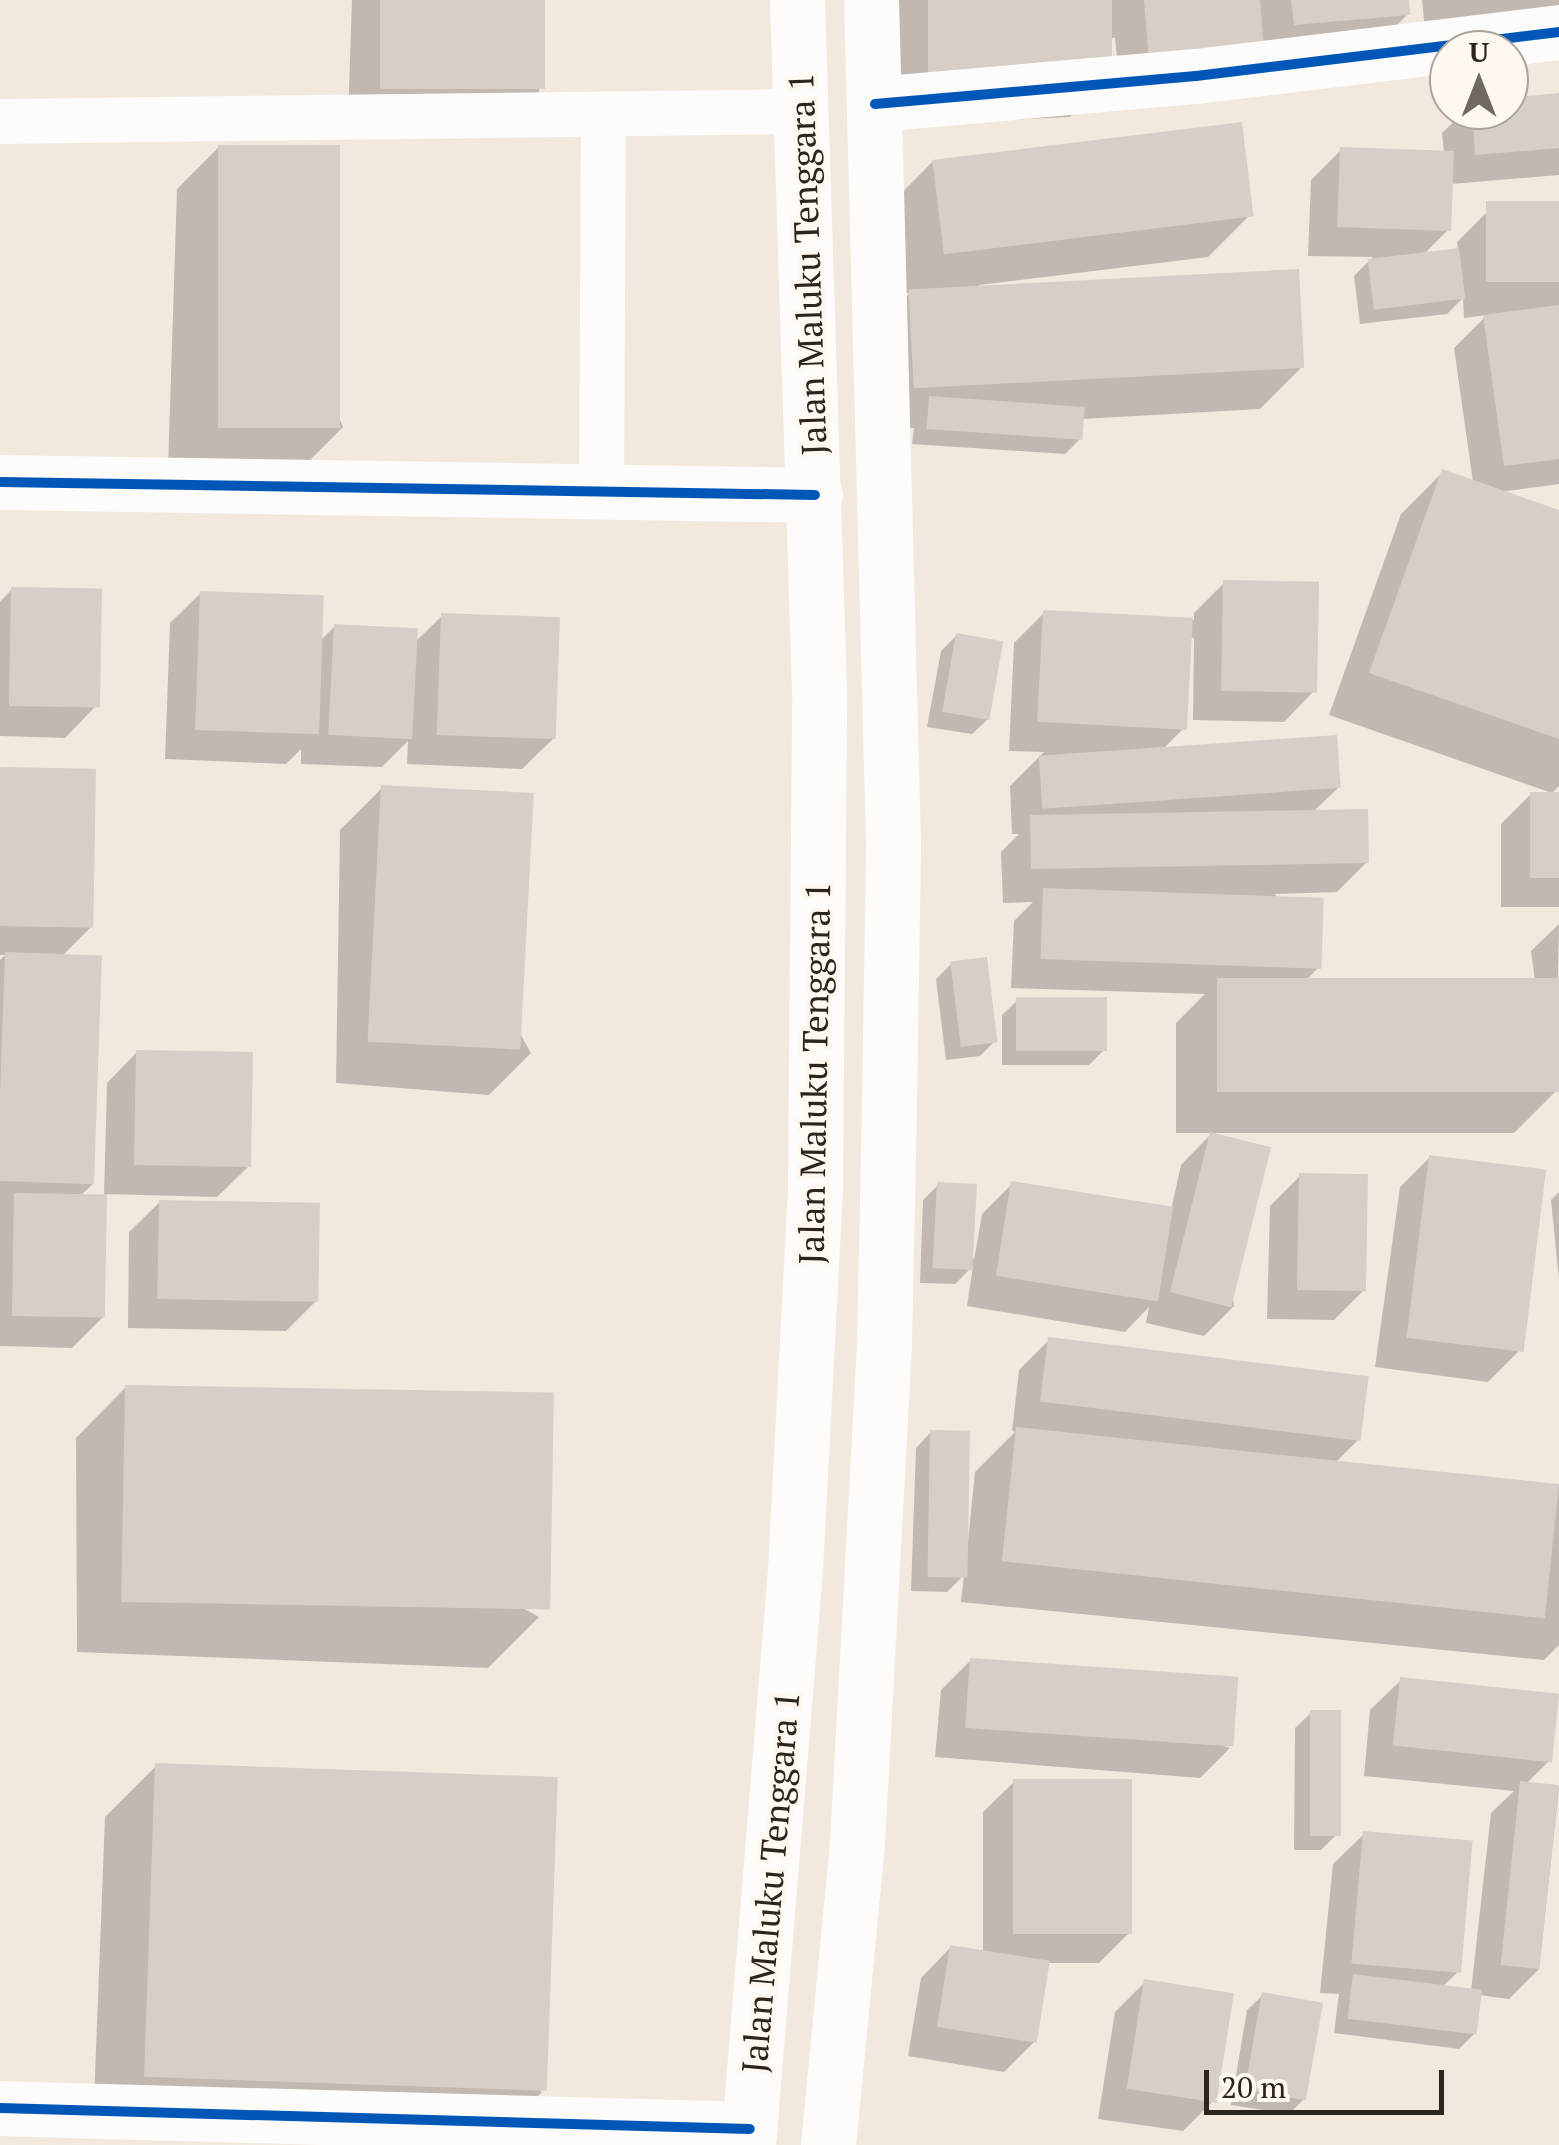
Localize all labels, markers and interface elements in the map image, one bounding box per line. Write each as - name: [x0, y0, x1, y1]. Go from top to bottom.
- north arrow: [1429, 30, 1529, 130]
- text: U: [1469, 33, 1489, 70]
- street label: Jalan Maluku Tenggara 1: [779, 72, 835, 456]
- street label: Jalan Maluku Tenggara 1: [790, 881, 838, 1265]
- street label: Jalan Maluku Tenggara 1: [732, 1689, 808, 2075]
- scale bar: [1209, 2050, 1449, 2112]
- text: 20 m: [1221, 2067, 1286, 2107]

